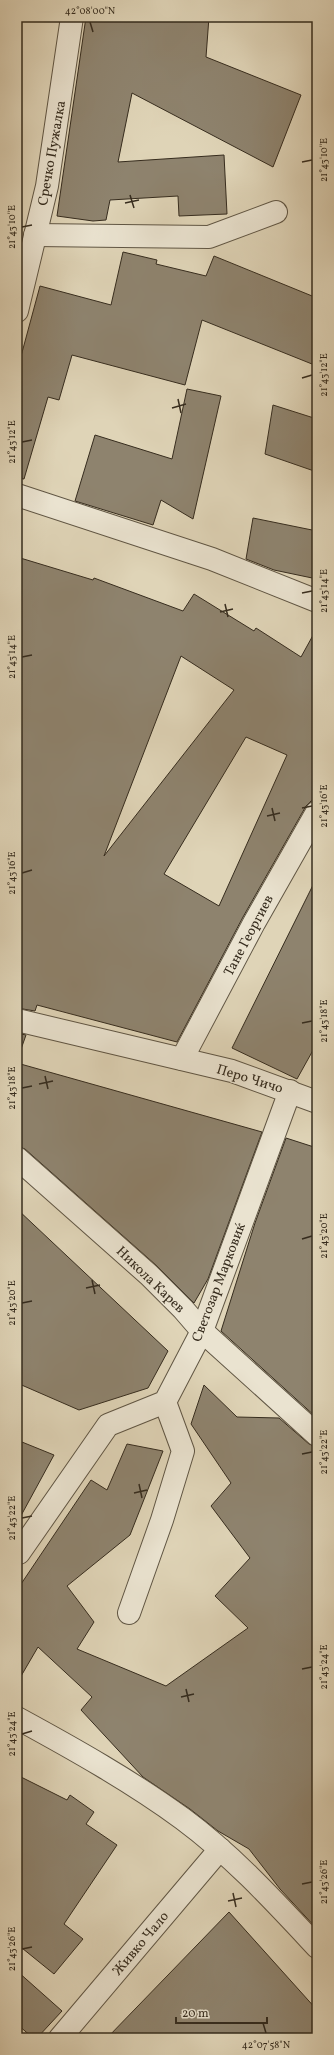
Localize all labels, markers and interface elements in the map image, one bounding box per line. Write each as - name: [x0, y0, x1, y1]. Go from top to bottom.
- text: 42°08'00"N: [65, 4, 116, 18]
- street label: Сречко Пужалка: [34, 99, 71, 207]
- text: 21°43'10"E: [317, 138, 331, 182]
- text: 21°43'10"E: [5, 205, 19, 249]
- text: 21°43'12"E: [317, 353, 331, 397]
- text: 21°43'12"E: [5, 420, 19, 464]
- text: 21°43'14"E: [317, 569, 331, 613]
- text: 21°43'14"E: [5, 635, 19, 679]
- text: 21°43'16"E: [317, 784, 331, 828]
- text: 21°43'16"E: [5, 851, 19, 895]
- street label: Тане Георгиев: [220, 892, 279, 980]
- text: 21°43'18"E: [317, 999, 331, 1043]
- street label: Перо Чичо: [214, 1060, 285, 1099]
- text: 21°43'18"E: [5, 1066, 19, 1110]
- text: 21°43'20"E: [317, 1213, 331, 1259]
- street label: Светозар Марковиќ: [188, 1220, 251, 1345]
- street label: Никола Карев: [111, 1242, 189, 1318]
- text: 21°43'20"E: [5, 1280, 19, 1326]
- text: 21°43'22"E: [317, 1430, 331, 1474]
- text: 21°43'22"E: [5, 1496, 19, 1540]
- text: 21°43'24"E: [317, 1645, 331, 1689]
- text: 21°43'24"E: [5, 1712, 19, 1756]
- text: 21°43'26"E: [317, 1860, 331, 1904]
- street label: Живко Чало: [109, 1908, 174, 1980]
- text: 21°43'26"E: [5, 1927, 19, 1971]
- scale bar: [176, 1999, 267, 2025]
- text: 20 m: [182, 2006, 209, 2022]
- text: 42°07'58"N: [242, 2038, 291, 2052]

